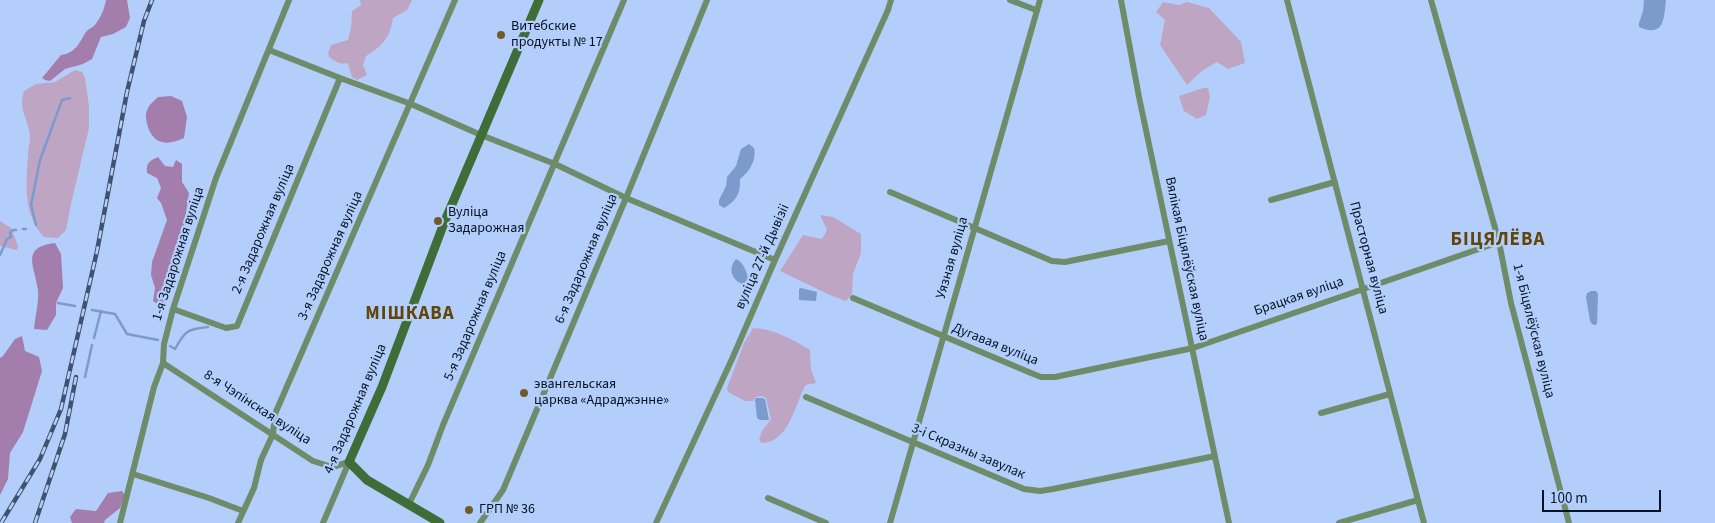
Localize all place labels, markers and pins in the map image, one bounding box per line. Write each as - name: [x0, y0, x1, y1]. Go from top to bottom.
- place label: Витебские продукты № 17: [511, 19, 603, 52]
- marker: Витебские продукты № 17: [495, 29, 507, 41]
- place label: Вуліца Задарожная: [448, 205, 524, 238]
- marker: Вуліца Задарожная: [432, 215, 444, 227]
- place label: эвангельская царква «Адраджэнне»: [534, 377, 669, 410]
- marker: эвангельская царква «Адраджэнне»: [518, 387, 530, 399]
- place label: ГРП № 36: [479, 502, 535, 518]
- marker: ГРП № 36: [463, 504, 475, 516]

